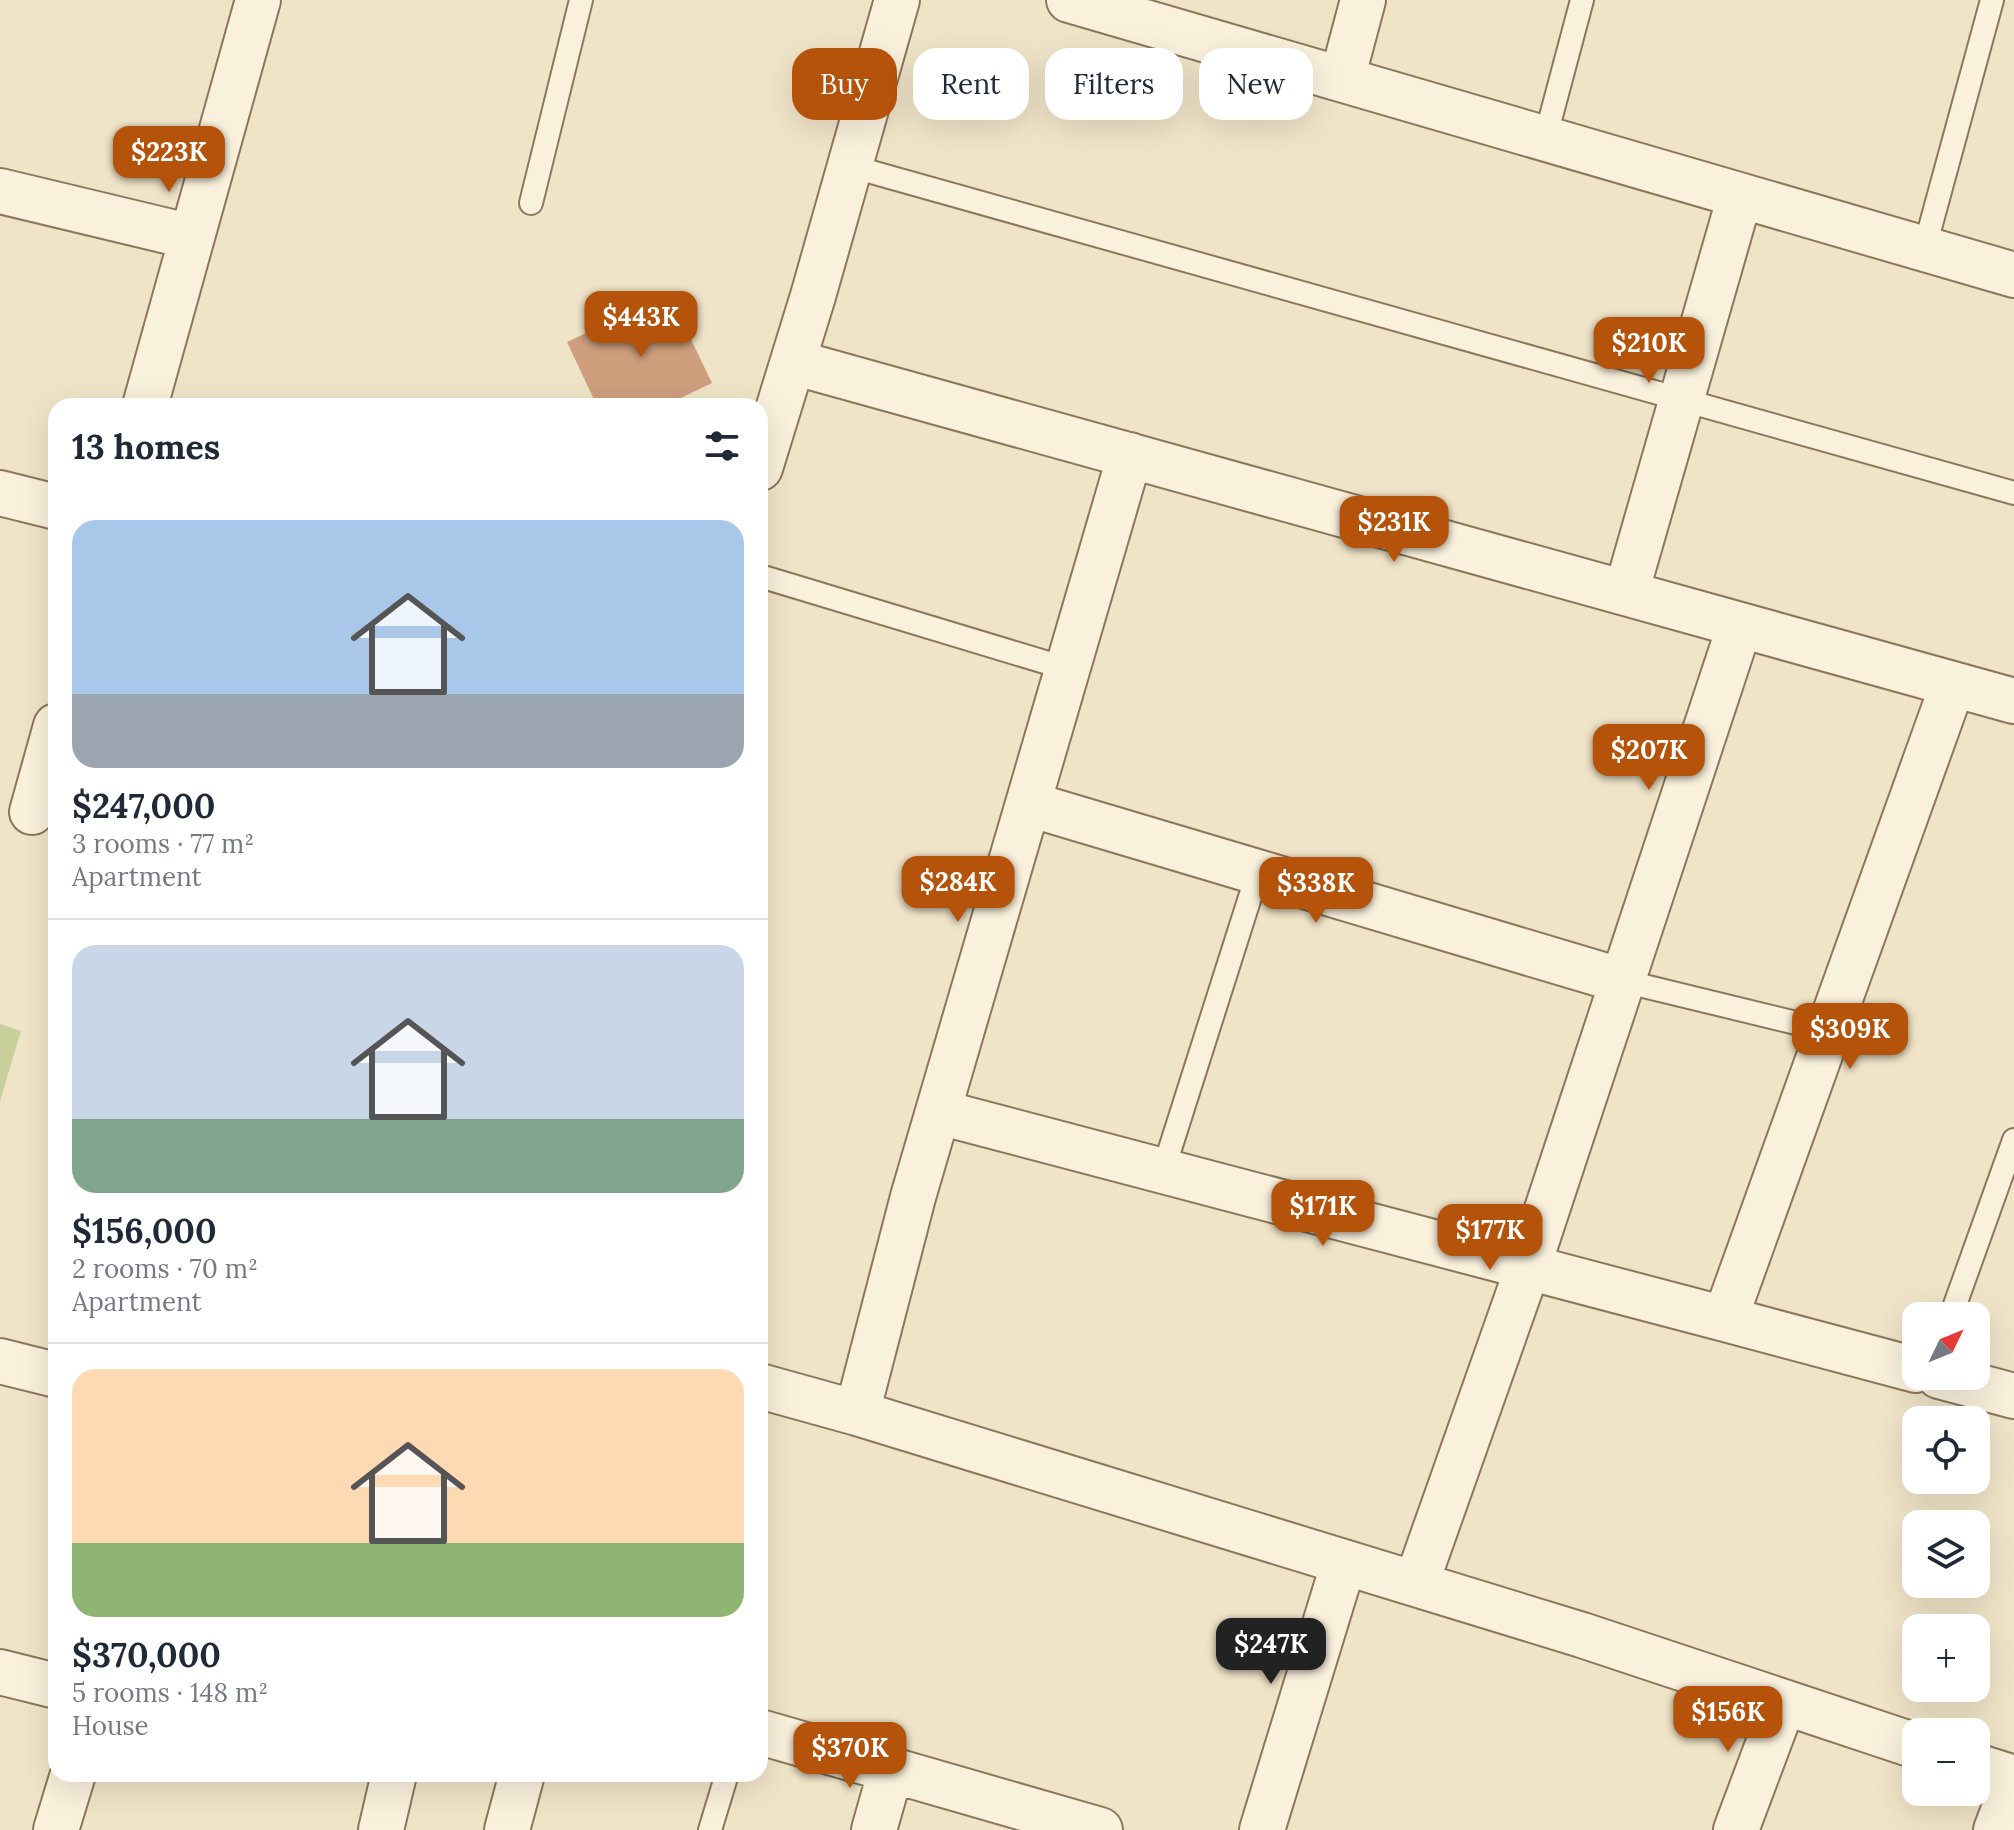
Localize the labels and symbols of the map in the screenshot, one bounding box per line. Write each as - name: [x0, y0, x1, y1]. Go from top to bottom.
- pin: $223K: [113, 126, 225, 194]
- pin: $443K: [585, 291, 697, 359]
- pin: $210K: [1593, 317, 1705, 385]
- pin: $231K: [1338, 496, 1450, 564]
- pin: $207K: [1593, 724, 1705, 792]
- pin: $284K: [902, 856, 1014, 924]
- pin: $338K: [1260, 857, 1372, 925]
- pin: $309K: [1794, 1003, 1906, 1071]
- pin: $171K: [1267, 1180, 1379, 1248]
- pin: $177K: [1434, 1204, 1546, 1272]
- north arrow: [1902, 1302, 1990, 1390]
- pin: $247K: [1215, 1618, 1327, 1686]
- pin: $156K: [1672, 1686, 1784, 1754]
- pin: $370K: [794, 1722, 906, 1790]

